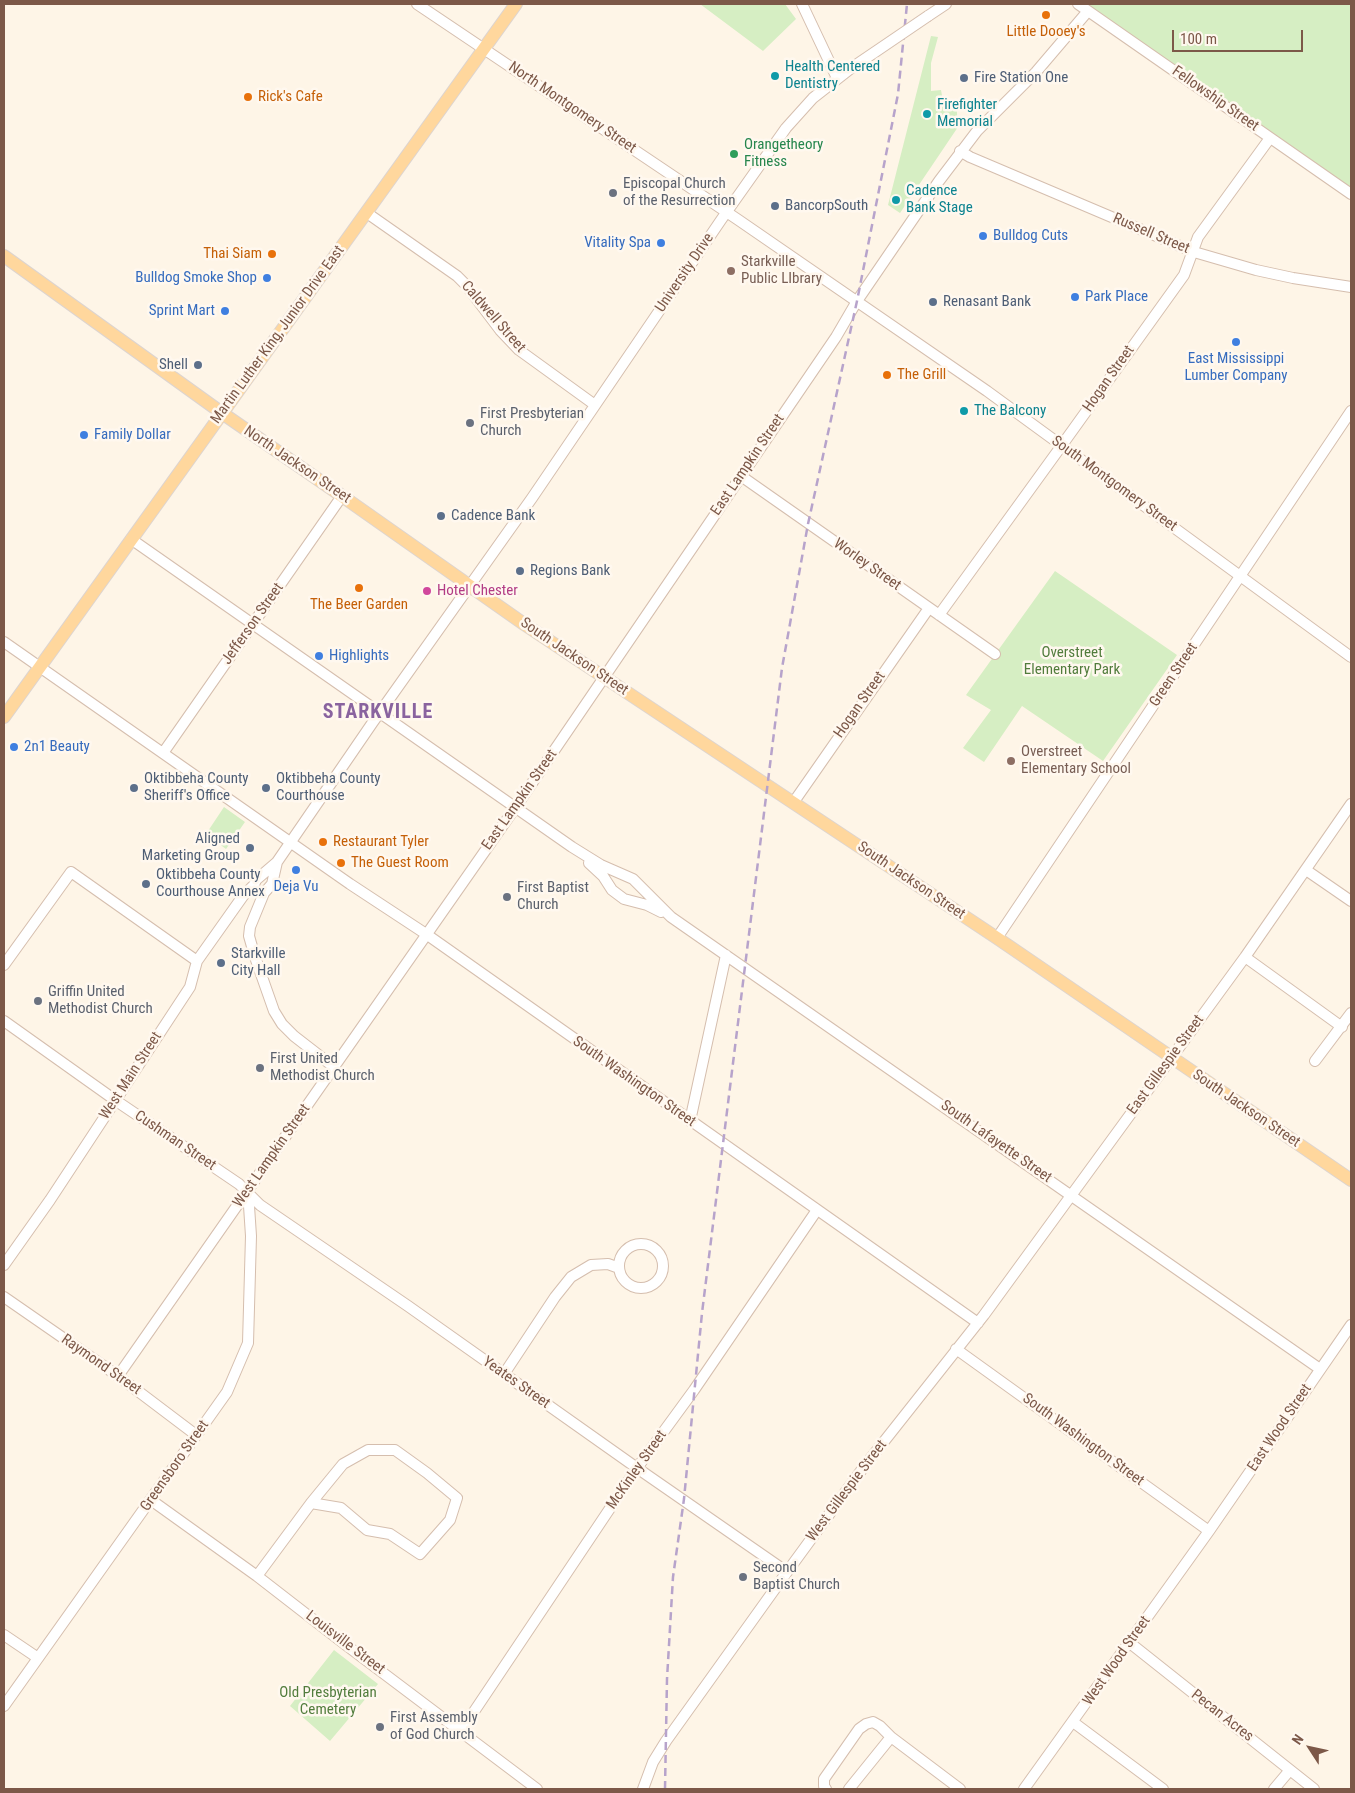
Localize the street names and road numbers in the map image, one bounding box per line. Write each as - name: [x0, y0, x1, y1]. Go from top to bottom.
- street label: North Montgomery Street: [505, 59, 639, 157]
- street label: Fellowship Street: [1168, 62, 1262, 136]
- street label: Russell Street: [1110, 210, 1192, 258]
- street label: University Drive: [652, 230, 718, 316]
- street label: Martin Luther King, Junior Drive East: [207, 243, 349, 427]
- street label: Caldwell Street: [457, 278, 529, 356]
- street label: Hogan Street: [1079, 342, 1139, 416]
- street label: East Lampkin Street: [707, 411, 789, 519]
- street label: North Jackson Street: [240, 423, 354, 507]
- street label: South Montgomery Street: [1048, 432, 1180, 536]
- street label: Worley Street: [830, 535, 904, 595]
- street label: Jefferson Street: [218, 580, 288, 668]
- street label: South Jackson Street: [517, 614, 631, 700]
- street label: Green Street: [1146, 640, 1202, 710]
- street label: Hogan Street: [830, 668, 890, 742]
- street label: East Lampkin Street: [479, 746, 561, 854]
- street label: South Jackson Street: [854, 838, 968, 924]
- street label: East Gillespie Street: [1124, 1012, 1208, 1118]
- street label: West Main Street: [96, 1029, 166, 1123]
- street label: South Washington Street: [569, 1033, 699, 1131]
- street label: South Jackson Street: [1189, 1066, 1303, 1152]
- street label: South Lafayette Street: [937, 1097, 1055, 1187]
- street label: West Lampkin Street: [230, 1101, 314, 1211]
- street label: Cushman Street: [131, 1107, 219, 1175]
- street label: Raymond Street: [58, 1331, 144, 1399]
- street label: Yeates Street: [479, 1353, 553, 1413]
- street label: East Wood Street: [1244, 1381, 1316, 1475]
- street label: South Washington Street: [1019, 1390, 1147, 1490]
- street label: Greensboro Street: [137, 1417, 213, 1515]
- street label: McKinley Street: [603, 1427, 671, 1513]
- street label: West Gillespie Street: [803, 1437, 891, 1545]
- street label: Louisville Street: [302, 1607, 388, 1679]
- street label: West Wood Street: [1079, 1613, 1155, 1709]
- street label: Pecan Acres: [1187, 1686, 1257, 1746]

